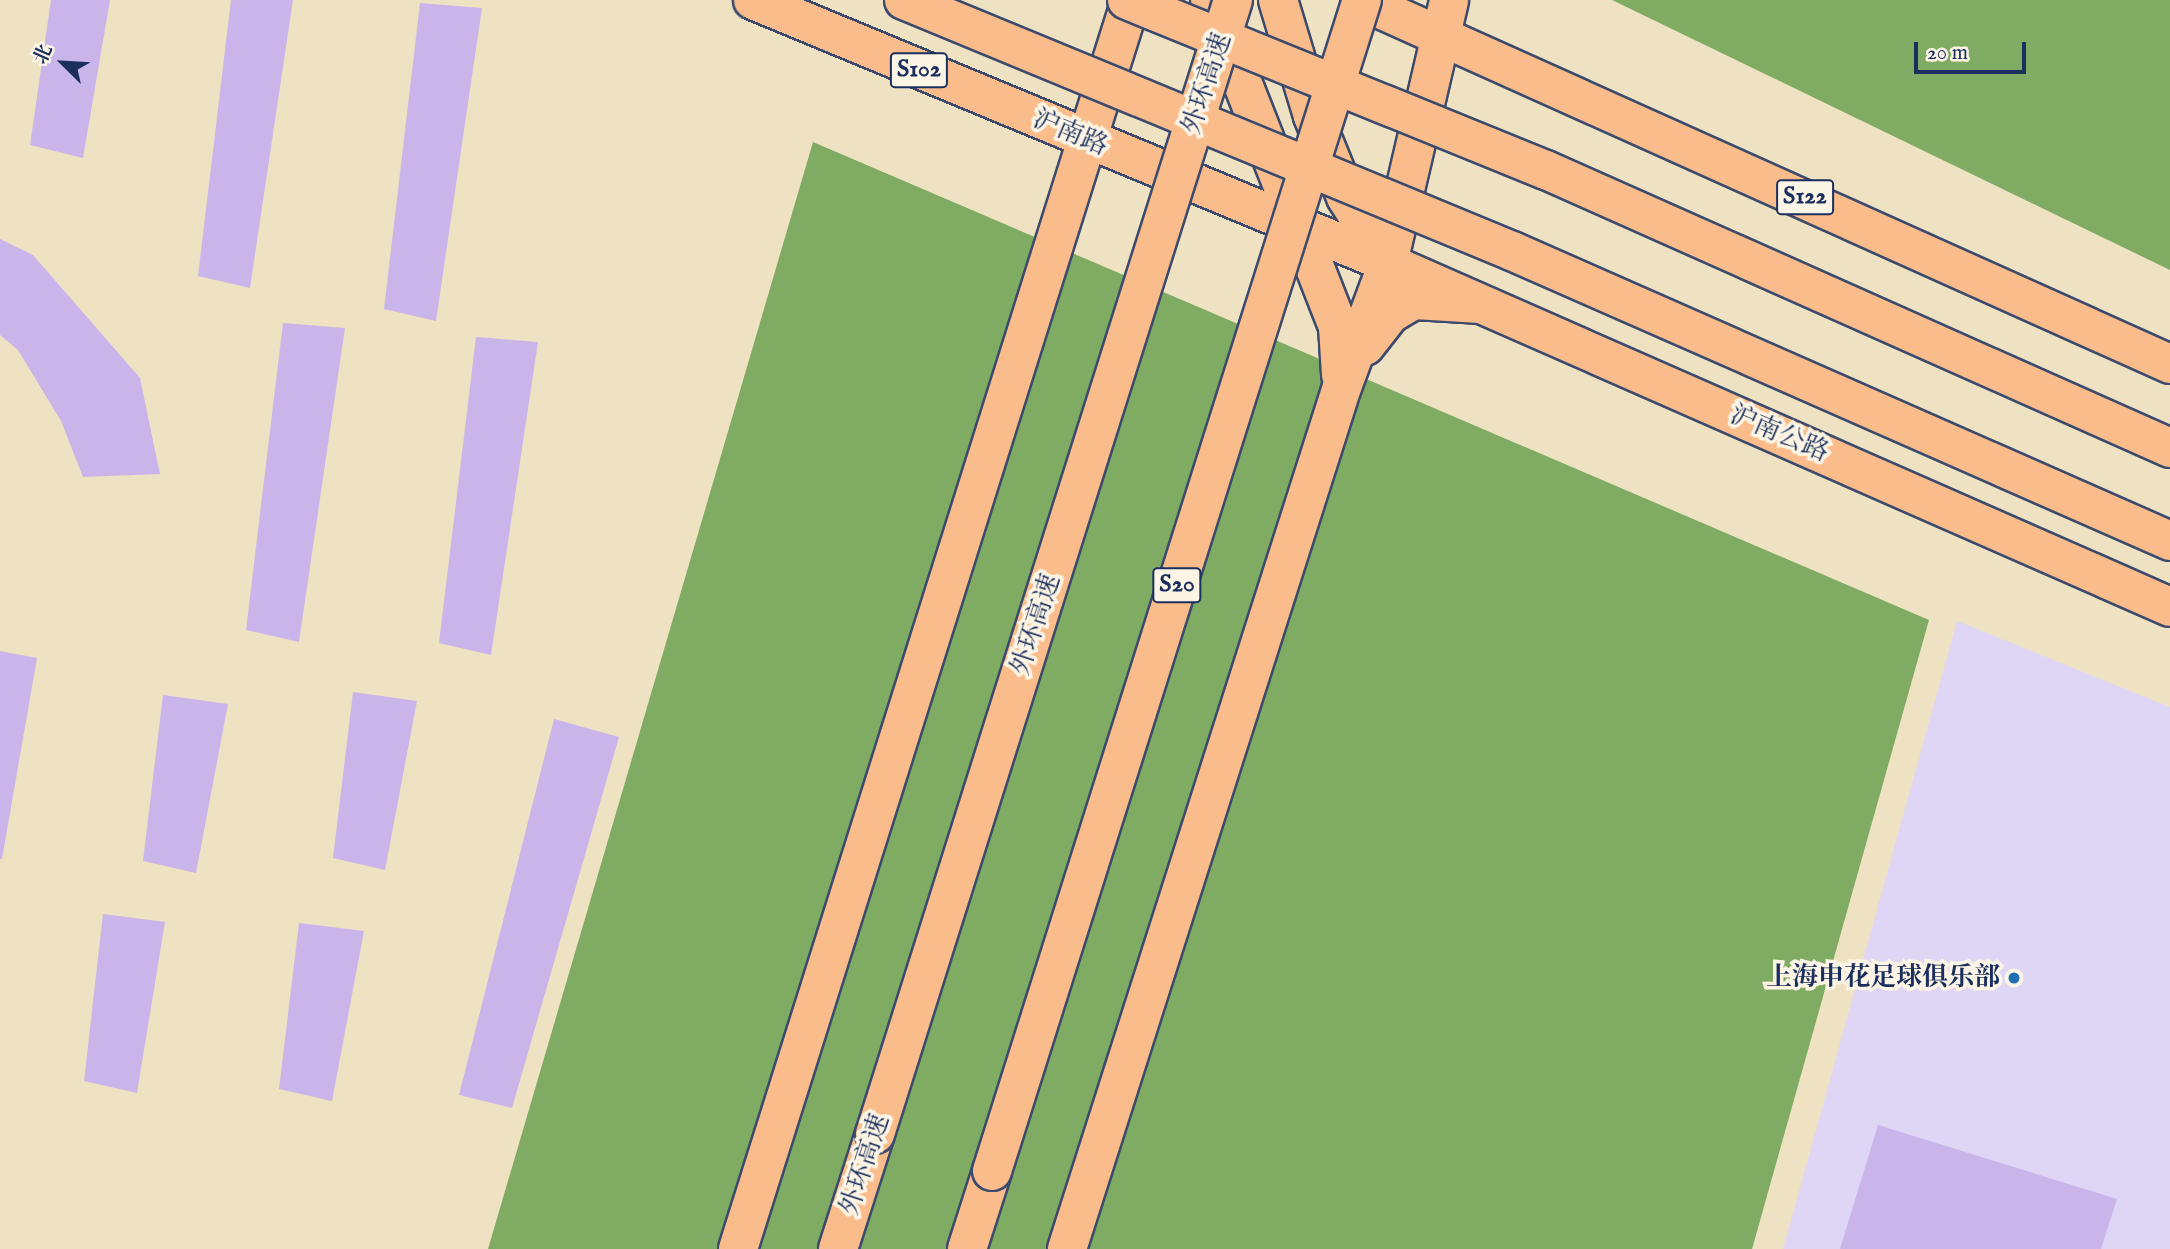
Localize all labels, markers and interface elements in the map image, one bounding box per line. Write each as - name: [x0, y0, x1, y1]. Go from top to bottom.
- north arrow: [28, 28, 98, 98]
- scale bar: [1918, 28, 2030, 72]
- street label: 外环高速: [1176, 30, 1238, 138]
- text: 20 m: [1927, 40, 1968, 67]
- text: 北: [29, 41, 59, 68]
- road number: S102: [889, 50, 949, 90]
- street label: 沪南路: [1028, 103, 1112, 163]
- road number: S122: [1775, 176, 1835, 218]
- street label: 沪南公路: [1725, 399, 1833, 469]
- road number: S20: [1151, 564, 1203, 606]
- street label: 外环高速: [1005, 571, 1067, 679]
- place label: 上海申花足球俱乐部: [1766, 962, 2000, 994]
- marker: 上海申花足球俱乐部: [2006, 970, 2022, 986]
- street label: 外环高速: [834, 1111, 896, 1219]

